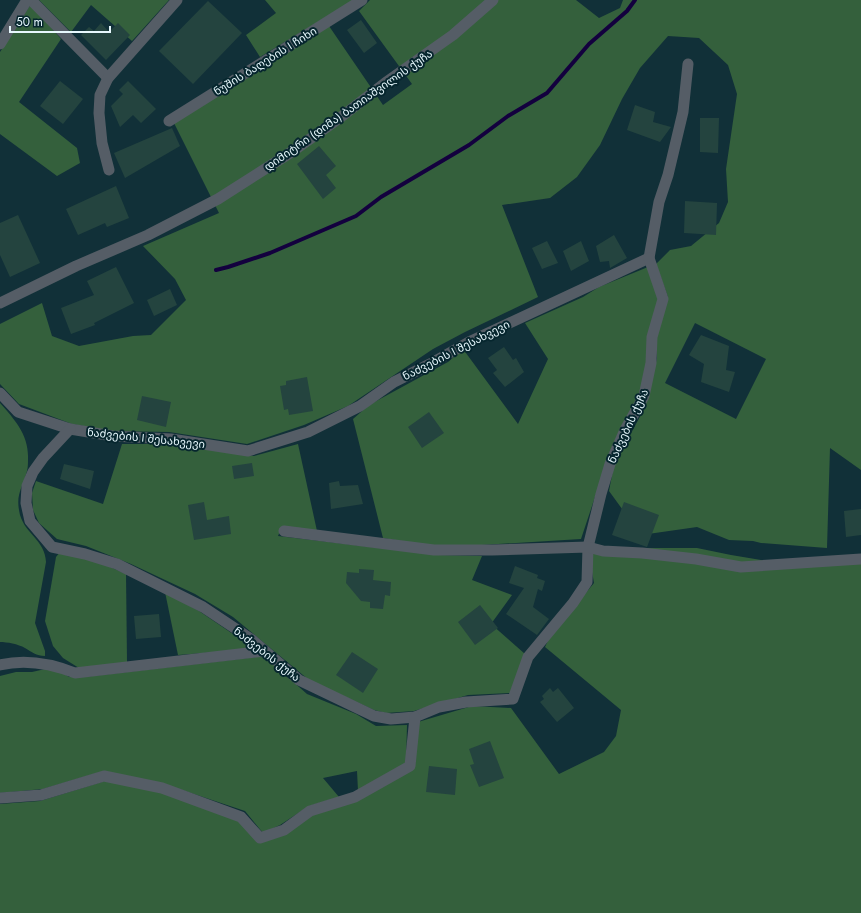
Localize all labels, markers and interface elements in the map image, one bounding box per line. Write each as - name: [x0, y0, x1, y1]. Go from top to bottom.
- scale bar: [10, 8, 110, 34]
- text: 50 m: [16, 13, 43, 31]
- street label: ნუშის ბაღების I ჩიხი: [210, 23, 320, 99]
- street label: დიმიტრი (დიმა) ბათიაშვილის ქუჩა: [261, 45, 435, 175]
- street label: ნაძვების I შესახვევი: [400, 316, 512, 384]
- street label: ნაძვების ქუჩა: [604, 386, 652, 466]
- street label: ნაძვების I შესახვევი: [86, 424, 206, 452]
- street label: ნაძვების ქუჩა: [230, 623, 304, 685]

